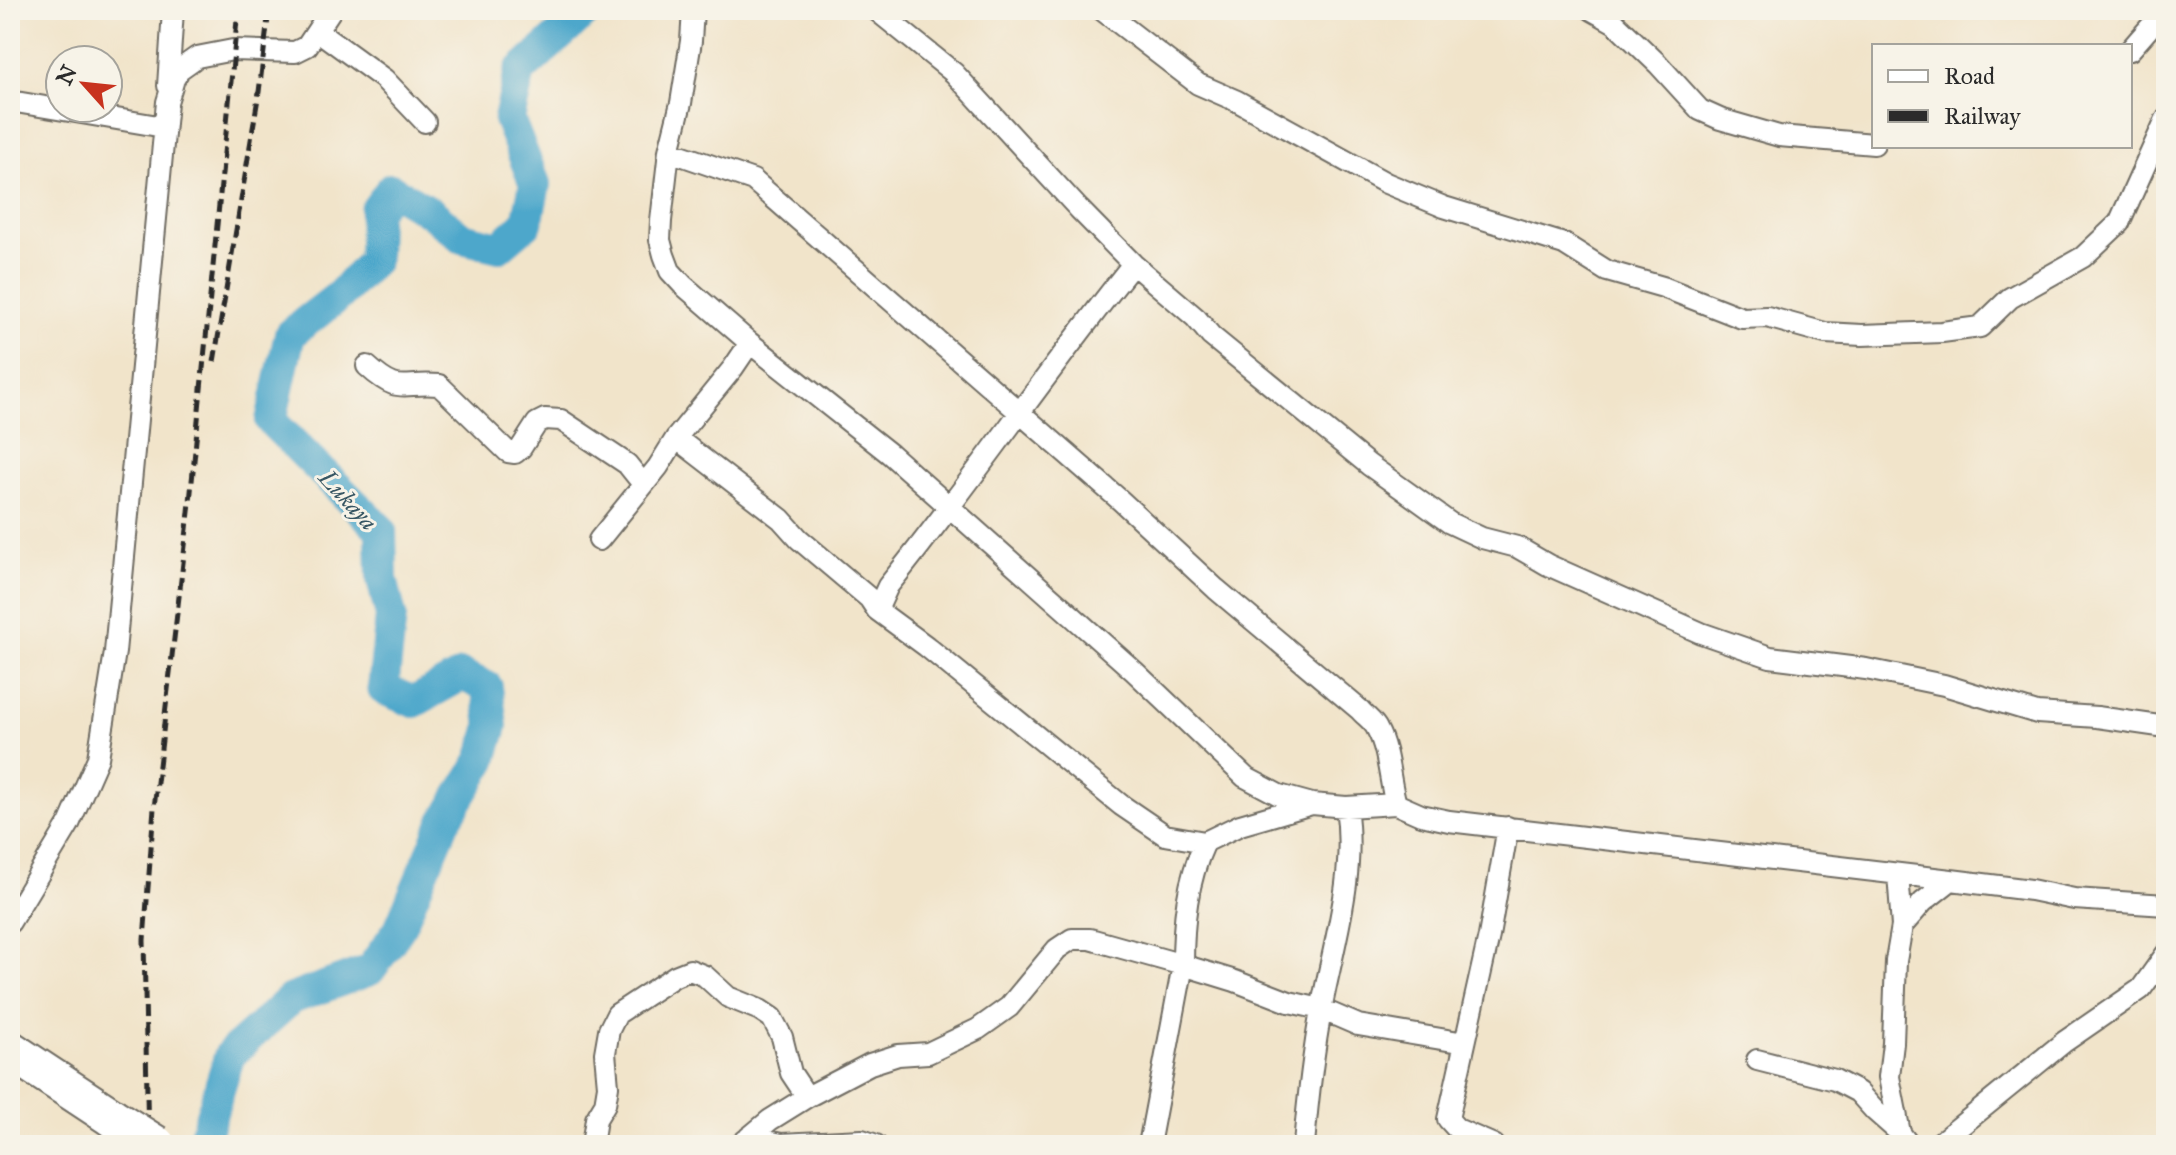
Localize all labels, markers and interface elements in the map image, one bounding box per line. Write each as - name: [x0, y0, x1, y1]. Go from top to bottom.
- north arrow: [44, 44, 124, 124]
- legend: [1872, 44, 2132, 148]
- text: N: [50, 60, 83, 90]
- text: Road: [1944, 61, 1995, 91]
- text: Railway: [1944, 101, 2021, 131]
- water label: Lukaya: [312, 463, 384, 537]

